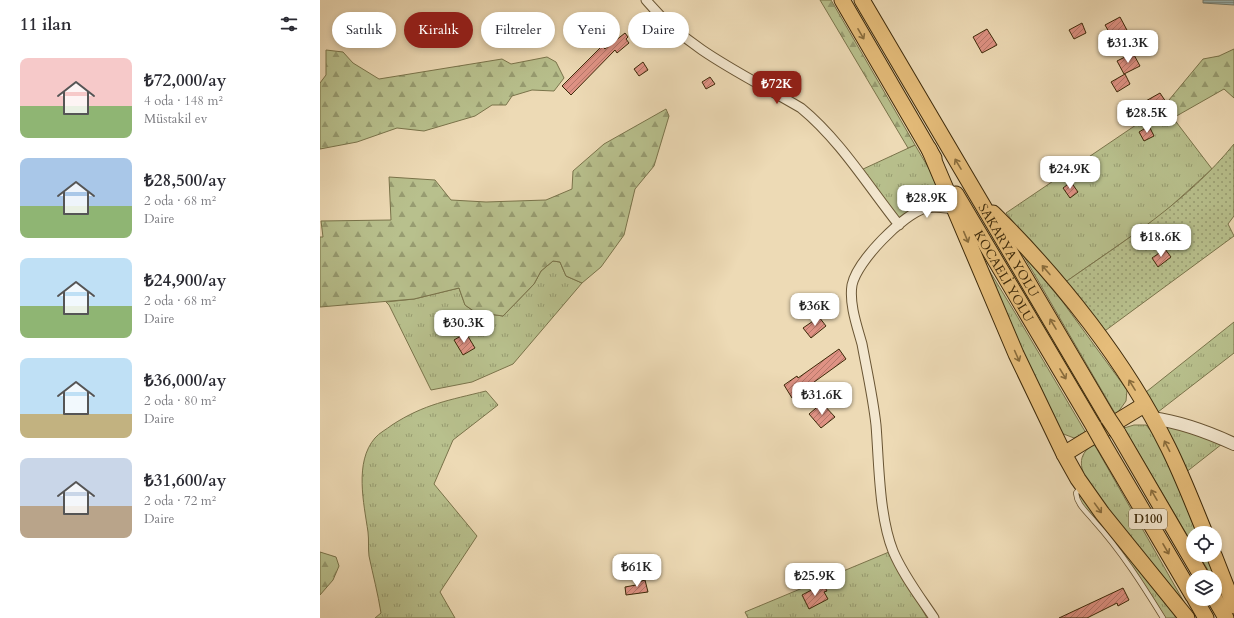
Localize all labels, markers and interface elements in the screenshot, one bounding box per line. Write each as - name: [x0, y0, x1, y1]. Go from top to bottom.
- chip: Satılık: [332, 12, 396, 48]
- chip: Kiralık: [404, 12, 473, 48]
- chip: Filtreler: [481, 12, 555, 48]
- chip: Yeni: [563, 12, 620, 48]
- chip: Daire: [628, 12, 689, 48]
- text: 11 ilan: [20, 13, 72, 36]
- icon: filters: [278, 13, 300, 35]
- one-way arrow: [858, 28, 866, 40]
- pin: ₺31.3K: [1095, 30, 1161, 64]
- text: ₺31.3K: [1107, 34, 1149, 52]
- text: ₺72,000/ay: [144, 69, 226, 92]
- pin: ₺72K: [753, 71, 801, 105]
- icon: home: [52, 74, 100, 122]
- text: ₺72K: [761, 75, 793, 93]
- text: 4 oda · 148 m²: [144, 92, 223, 110]
- pin: ₺28.5K: [1114, 100, 1180, 134]
- text: ₺28.5K: [1126, 104, 1168, 122]
- text: Müstakil ev: [144, 110, 207, 128]
- pin: ₺24.9K: [1037, 156, 1103, 190]
- one-way arrow: [953, 158, 961, 170]
- text: ₺24.9K: [1049, 160, 1091, 178]
- text: ₺28,500/ay: [144, 169, 226, 192]
- icon: home: [52, 174, 100, 222]
- pin: ₺28.9K: [894, 185, 960, 219]
- text: ₺28.9K: [906, 189, 948, 207]
- text: 2 oda · 68 m²: [144, 192, 216, 210]
- street label: SAKARYA YOLU: [974, 200, 1043, 301]
- text: Daire: [144, 210, 174, 228]
- pin: ₺18.6K: [1128, 224, 1194, 258]
- street label: KOCAELİ YOLU: [969, 227, 1038, 326]
- text: ₺18.6K: [1140, 228, 1182, 246]
- one-way arrow: [963, 231, 970, 243]
- one-way arrow: [1041, 265, 1050, 275]
- text: ₺24,900/ay: [144, 269, 226, 292]
- icon: home: [52, 274, 100, 322]
- text: 2 oda · 68 m²: [144, 292, 216, 310]
- pin: ₺36K: [791, 293, 839, 327]
- text: ₺36K: [799, 297, 831, 315]
- text: Daire: [144, 310, 174, 328]
- pin: ₺30.3K: [431, 310, 497, 344]
- text: ₺30.3K: [443, 314, 485, 332]
- one-way arrow: [1048, 318, 1056, 330]
- one-way arrow: [1014, 350, 1021, 362]
- one-way arrow: [1059, 368, 1067, 380]
- text: ₺36,000/ay: [144, 369, 226, 392]
- icon: home: [52, 374, 100, 422]
- one-way arrow: [1128, 380, 1136, 391]
- pin: ₺31.6K: [789, 382, 855, 416]
- text: ₺31.6K: [801, 386, 843, 404]
- text: 2 oda · 80 m²: [144, 392, 216, 410]
- text: Daire: [144, 410, 174, 428]
- one-way arrow: [1163, 440, 1170, 452]
- text: ₺31,600/ay: [144, 469, 226, 492]
- icon: home: [52, 474, 100, 522]
- one-way arrow: [1149, 489, 1157, 501]
- text: 2 oda · 72 m²: [144, 492, 216, 510]
- one-way arrow: [1094, 502, 1102, 513]
- road number: D100: [1129, 509, 1167, 529]
- text: Daire: [144, 510, 174, 528]
- map controls: [1186, 526, 1222, 606]
- button: locate: [1186, 526, 1222, 562]
- one-way arrow: [1162, 543, 1170, 555]
- pin: ₺61K: [613, 554, 661, 588]
- text: ₺61K: [621, 558, 653, 576]
- pin: ₺25.9K: [782, 563, 848, 597]
- text: ₺25.9K: [794, 567, 836, 585]
- button: layers: [1186, 570, 1222, 606]

